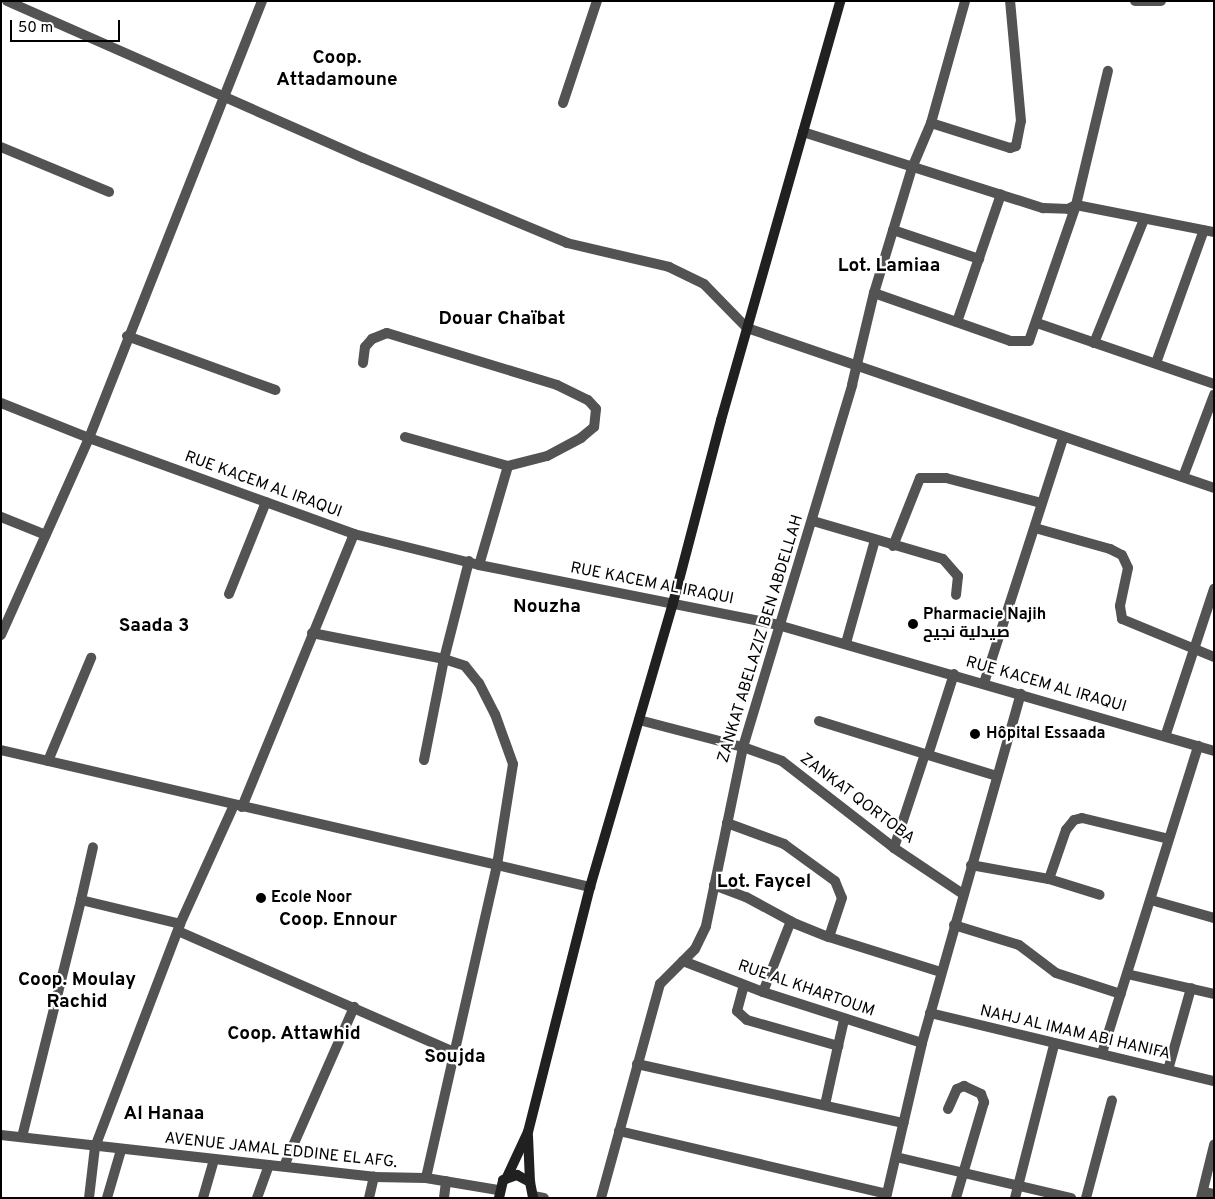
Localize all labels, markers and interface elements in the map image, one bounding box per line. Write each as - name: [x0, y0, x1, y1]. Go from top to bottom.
- scale bar: [12, 10, 122, 42]
- text: 50 m: [18, 19, 53, 38]
- district label: Coop. Attadamoune: [276, 48, 398, 92]
- district label: Lot. Lamiaa: [838, 256, 940, 278]
- district label: Douar Chaïbat: [439, 309, 565, 331]
- street label: RUE KACEM AL IRAQUI: [181, 447, 345, 523]
- street label: ZANKAT ABELAZIZ BEN ABDELLAH: [714, 512, 808, 766]
- street label: RUE KACEM AL IRAQUI: [568, 559, 736, 609]
- district label: Nouzha: [513, 597, 581, 619]
- place label: Pharmacie Najih صيدلية نجيح: [923, 605, 1046, 643]
- district label: Saada 3: [119, 616, 189, 638]
- marker: Pharmacie Najih صيدلية نجيح: [907, 618, 919, 630]
- street label: RUE KACEM AL IRAQUI: [963, 653, 1129, 717]
- place label: Hôpital Essaada: [986, 724, 1106, 744]
- marker: Hôpital Essaada: [968, 727, 982, 741]
- street label: ZANKAT QORTOBA: [796, 749, 918, 849]
- district label: Lot. Faycel: [717, 872, 811, 894]
- place label: Ecole Noor: [271, 888, 352, 908]
- marker: Ecole Noor: [255, 892, 267, 904]
- district label: Coop. Ennour: [279, 910, 397, 932]
- street label: RUE AL KHARTOUM: [735, 956, 877, 1022]
- district label: Coop. Moulay Rachid: [18, 970, 136, 1014]
- street label: NAHJ AL IMAM ABI HANIFA: [977, 1002, 1173, 1064]
- district label: Coop. Attawhid: [227, 1024, 361, 1046]
- district label: Soujda: [424, 1047, 486, 1069]
- district label: Al Hanaa: [124, 1104, 204, 1126]
- street label: AVENUE JAMAL EDDINE EL AFG.: [163, 1129, 399, 1173]

